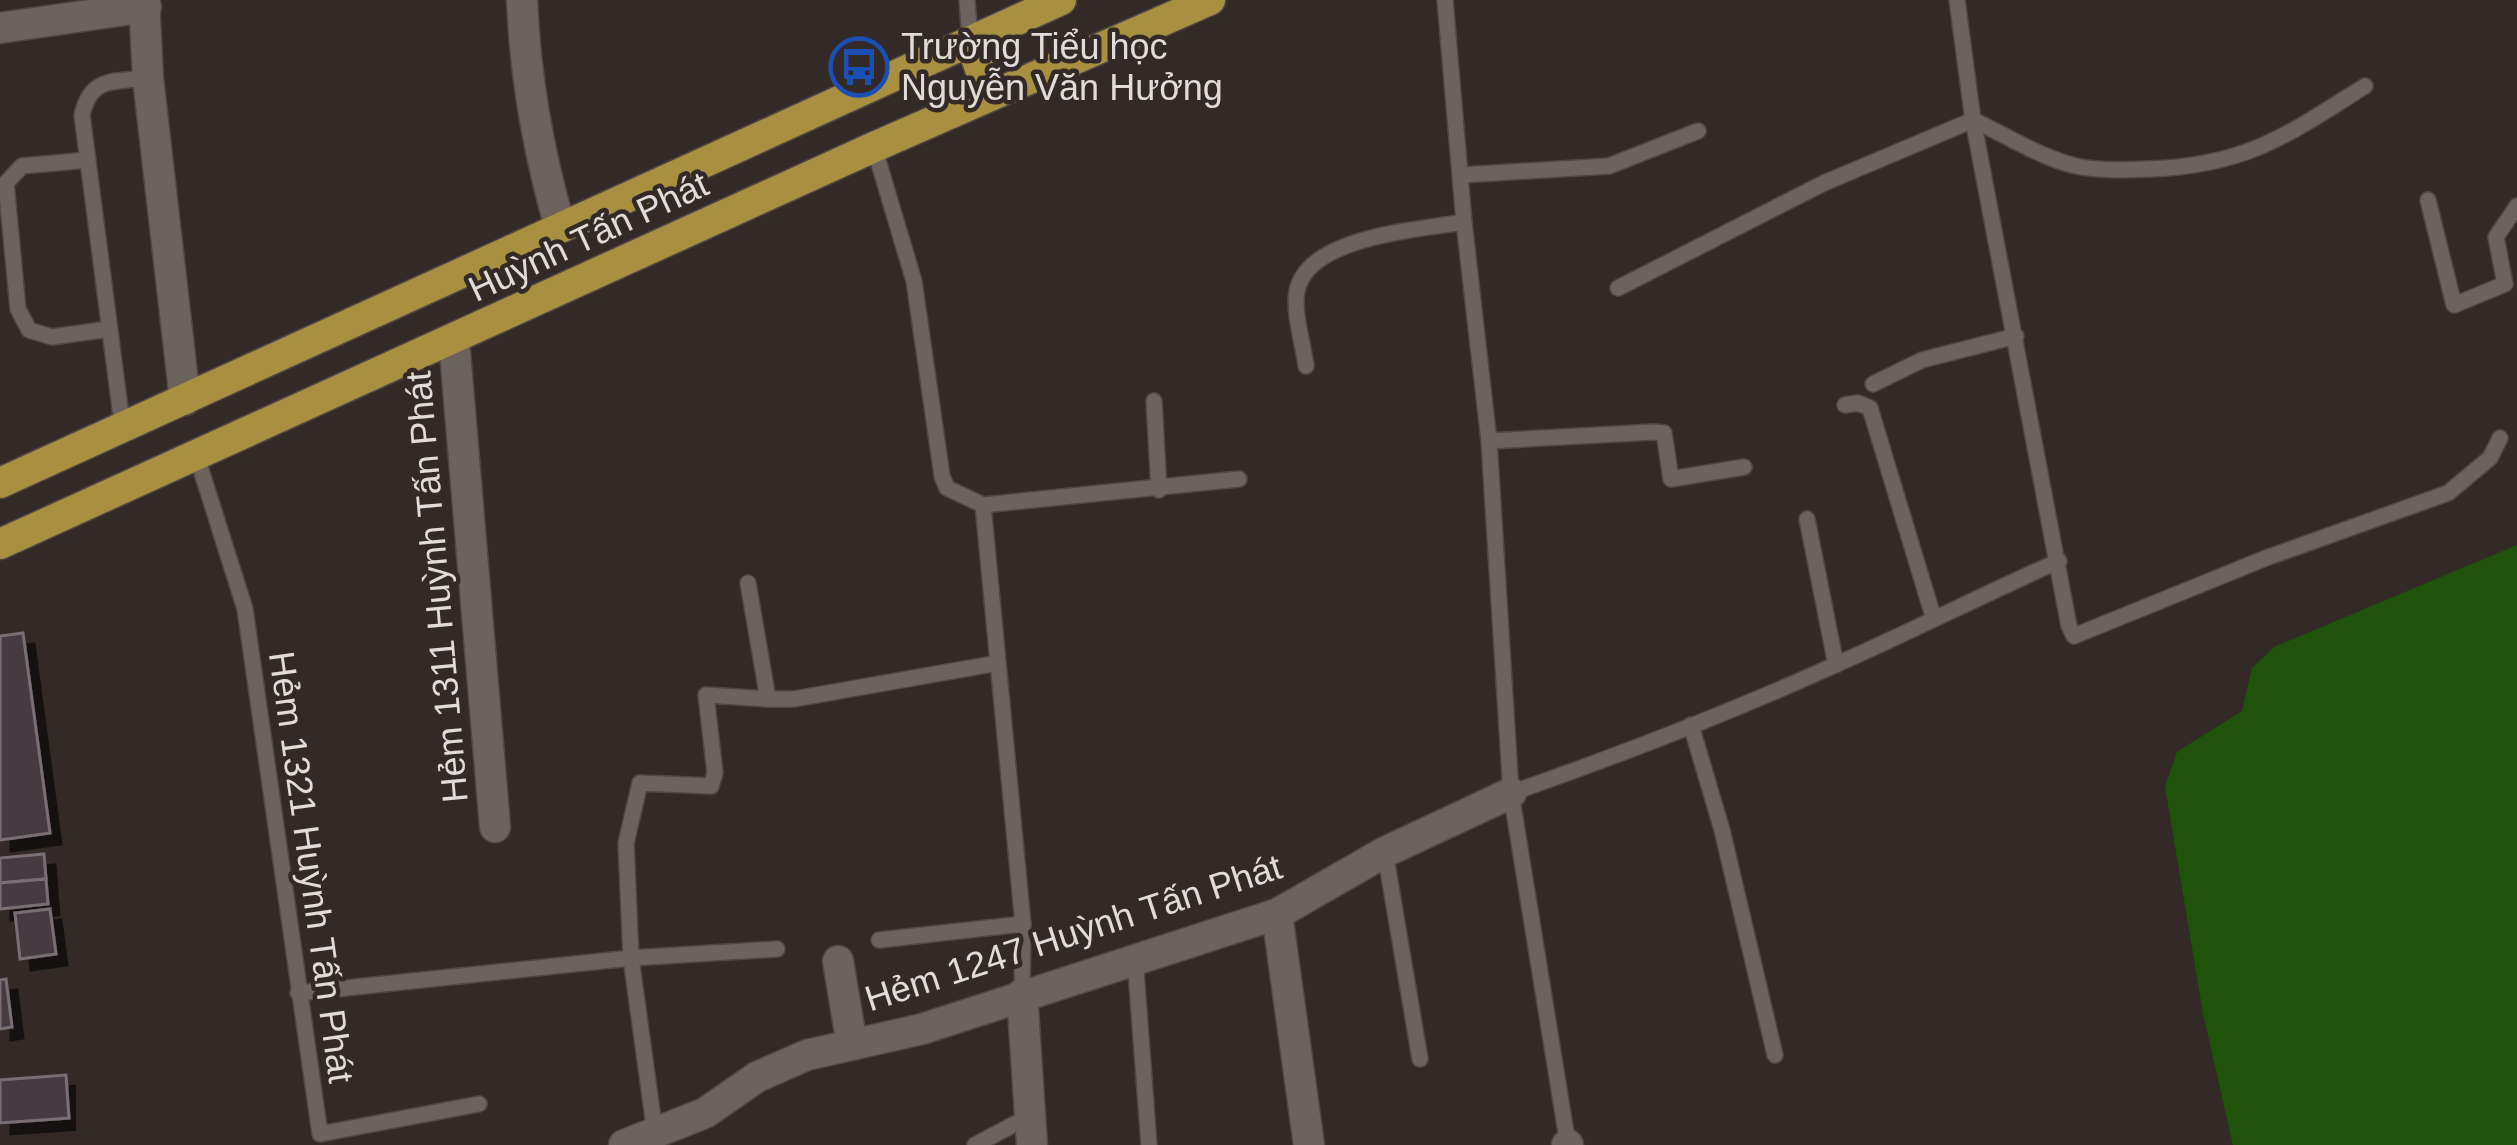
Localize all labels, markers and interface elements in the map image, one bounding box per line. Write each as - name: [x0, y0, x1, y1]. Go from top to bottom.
- place label: Trường Tiểu học Nguyễn Văn Hưởng: [901, 26, 1223, 108]
- bus stop icon: Trường Tiểu học Nguyễn Văn Hưởng: [828, 36, 890, 98]
- street label: Huỳnh Tấn Phát: [462, 163, 714, 310]
- street label: Hẻm 1311 Huỳnh Tấn Phát: [397, 370, 476, 804]
- street label: Hẻm 1321 Huỳnh Tấn Phát: [261, 649, 362, 1086]
- street label: Hẻm 1247 Huỳnh Tấn Phát: [860, 846, 1287, 1019]

